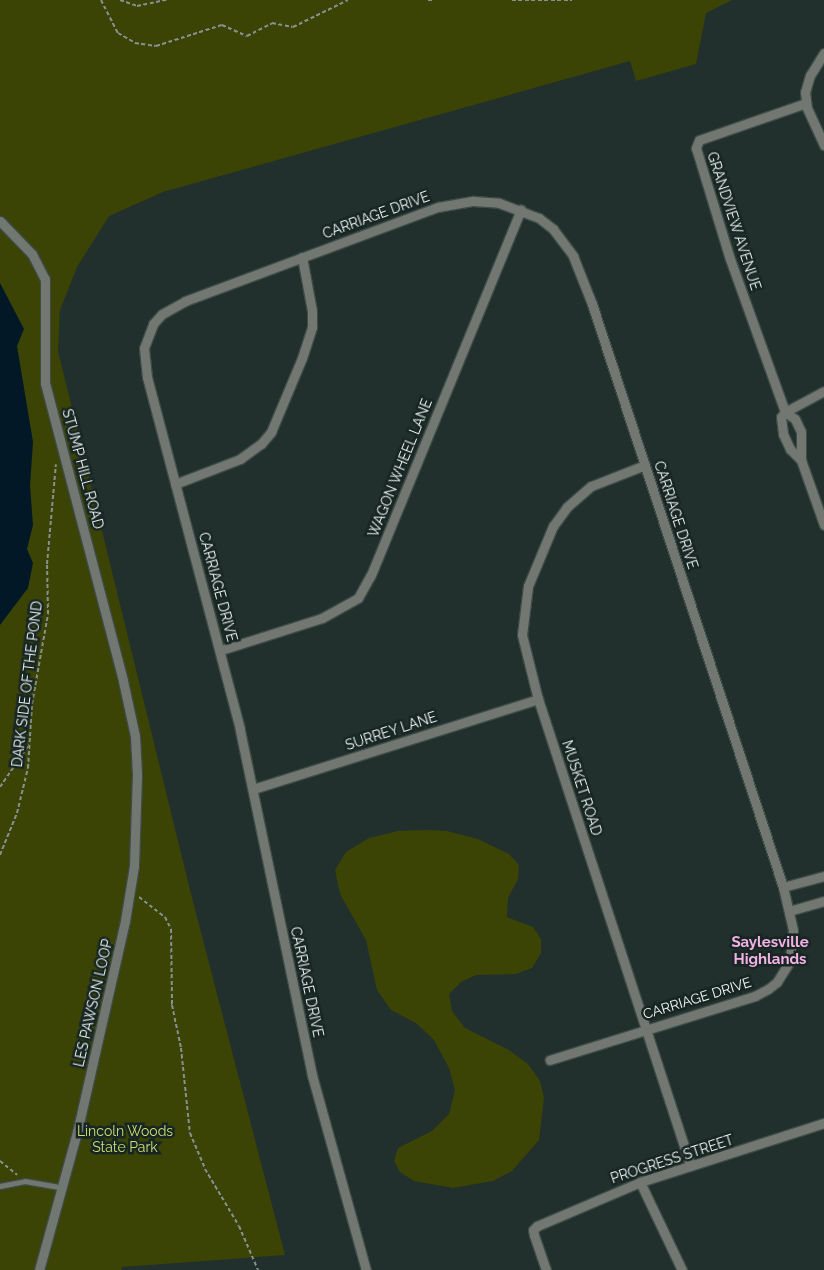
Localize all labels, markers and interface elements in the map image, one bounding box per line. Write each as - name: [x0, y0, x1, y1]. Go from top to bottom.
- street label: GRANDVIEW AVENUE: [704, 149, 764, 293]
- street label: CARRIAGE DRIVE: [320, 188, 432, 242]
- street label: WAGON WHEEL LANE: [364, 396, 436, 540]
- street label: STUMP HILL ROAD: [59, 407, 107, 531]
- street label: CARRIAGE DRIVE: [651, 459, 701, 571]
- street label: CARRIAGE DRIVE: [195, 530, 241, 644]
- street label: DARK SIDE OF THE POND: [8, 599, 46, 769]
- street label: SURREY LANE: [343, 708, 439, 754]
- street label: MUSKET ROAD: [559, 738, 605, 838]
- street label: CARRIAGE DRIVE: [287, 925, 327, 1039]
- district label: Saylesville Highlands: [731, 933, 809, 968]
- street label: LES PAWSON LOOP: [70, 937, 116, 1069]
- street label: CARRIAGE DRIVE: [641, 974, 753, 1022]
- park label: Lincoln Woods State Park: [77, 1123, 173, 1156]
- street label: PROGRESS STREET: [608, 1131, 736, 1187]

